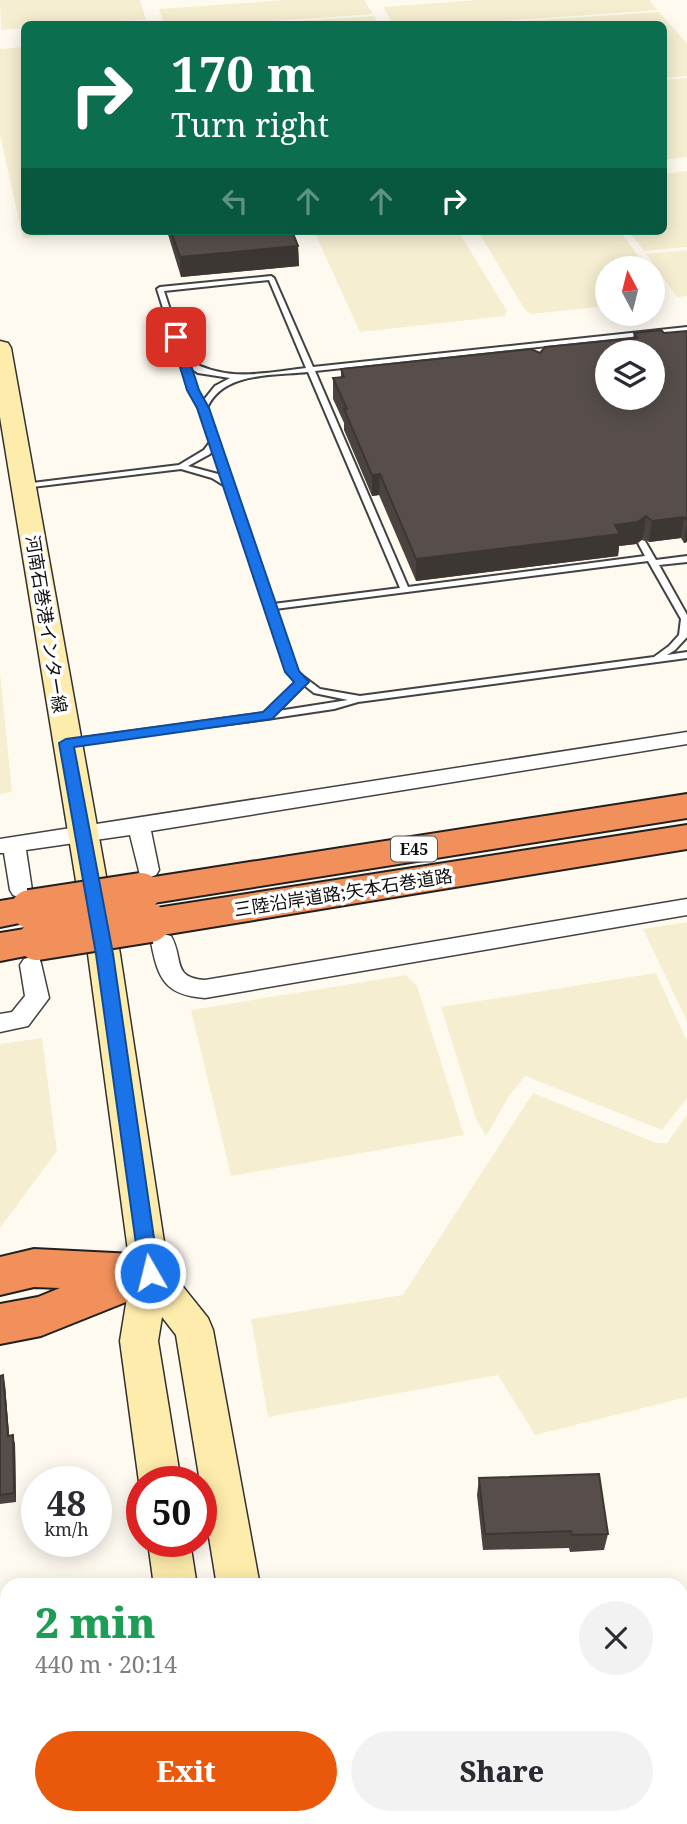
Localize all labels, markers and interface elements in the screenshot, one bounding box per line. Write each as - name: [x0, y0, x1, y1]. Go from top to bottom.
- text: 170 m: [171, 40, 315, 106]
- icon: right: [56, 49, 147, 140]
- text: Turn right: [171, 103, 329, 146]
- icon: left: [216, 182, 254, 220]
- icon: ahead: [289, 182, 327, 220]
- icon: ahead: [362, 182, 400, 220]
- icon: right: [435, 182, 473, 220]
- north arrow: [595, 256, 665, 326]
- map controls: [595, 256, 665, 410]
- pin: [146, 307, 206, 367]
- icon: arrive: [157, 318, 195, 356]
- button: layers: [595, 340, 665, 410]
- street label: 河南石巻港インター線: [21, 533, 73, 715]
- road number: E45: [391, 836, 437, 862]
- street label: 三陸沿岸道路;矢本石巻道路: [232, 863, 454, 921]
- position arrow: [113, 1236, 187, 1310]
- speed limit sign: 50: [126, 1466, 217, 1557]
- text: 48: [47, 1479, 86, 1526]
- text: km/h: [44, 1517, 89, 1541]
- text: 2 min: [35, 1593, 156, 1650]
- button: close: [579, 1601, 653, 1675]
- text: 440 m · 20:14: [35, 1648, 177, 1680]
- button: Exit: [35, 1731, 337, 1811]
- button: Share: [351, 1731, 653, 1811]

